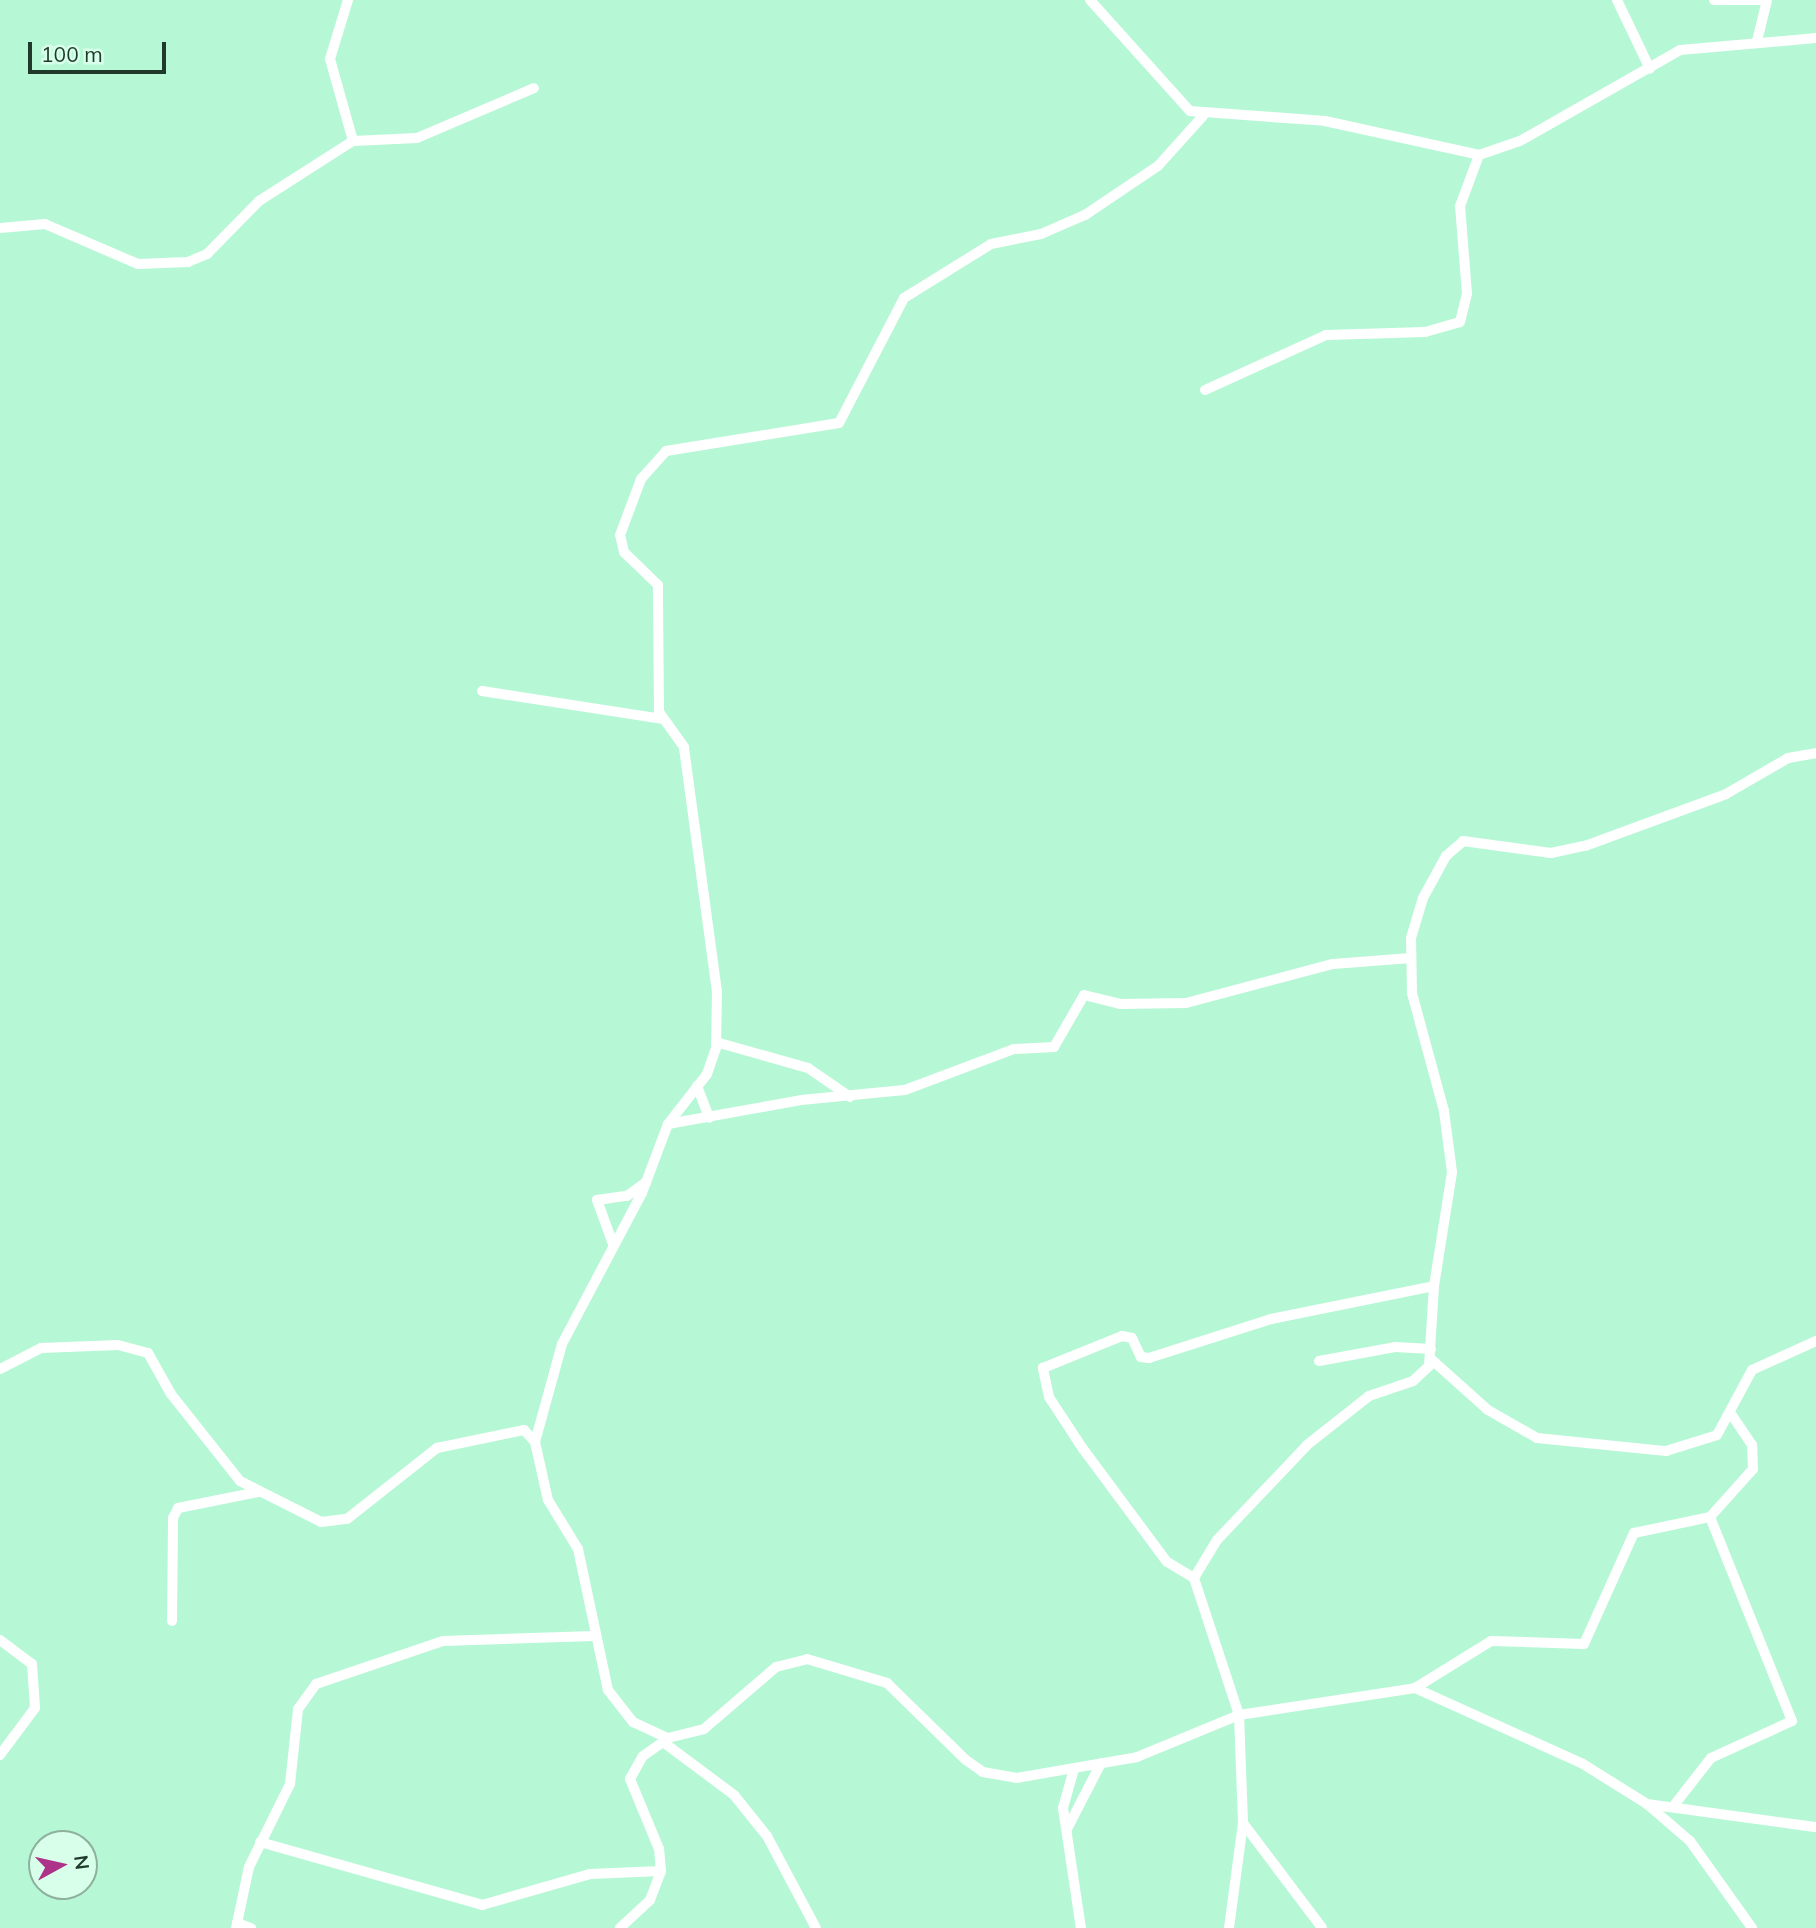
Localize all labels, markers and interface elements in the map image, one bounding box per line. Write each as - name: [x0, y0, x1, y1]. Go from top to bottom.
- scale bar: [32, 28, 170, 72]
- text: 100 m: [41, 41, 103, 67]
- north arrow: [28, 1830, 98, 1900]
- text: N: [69, 1854, 95, 1871]

